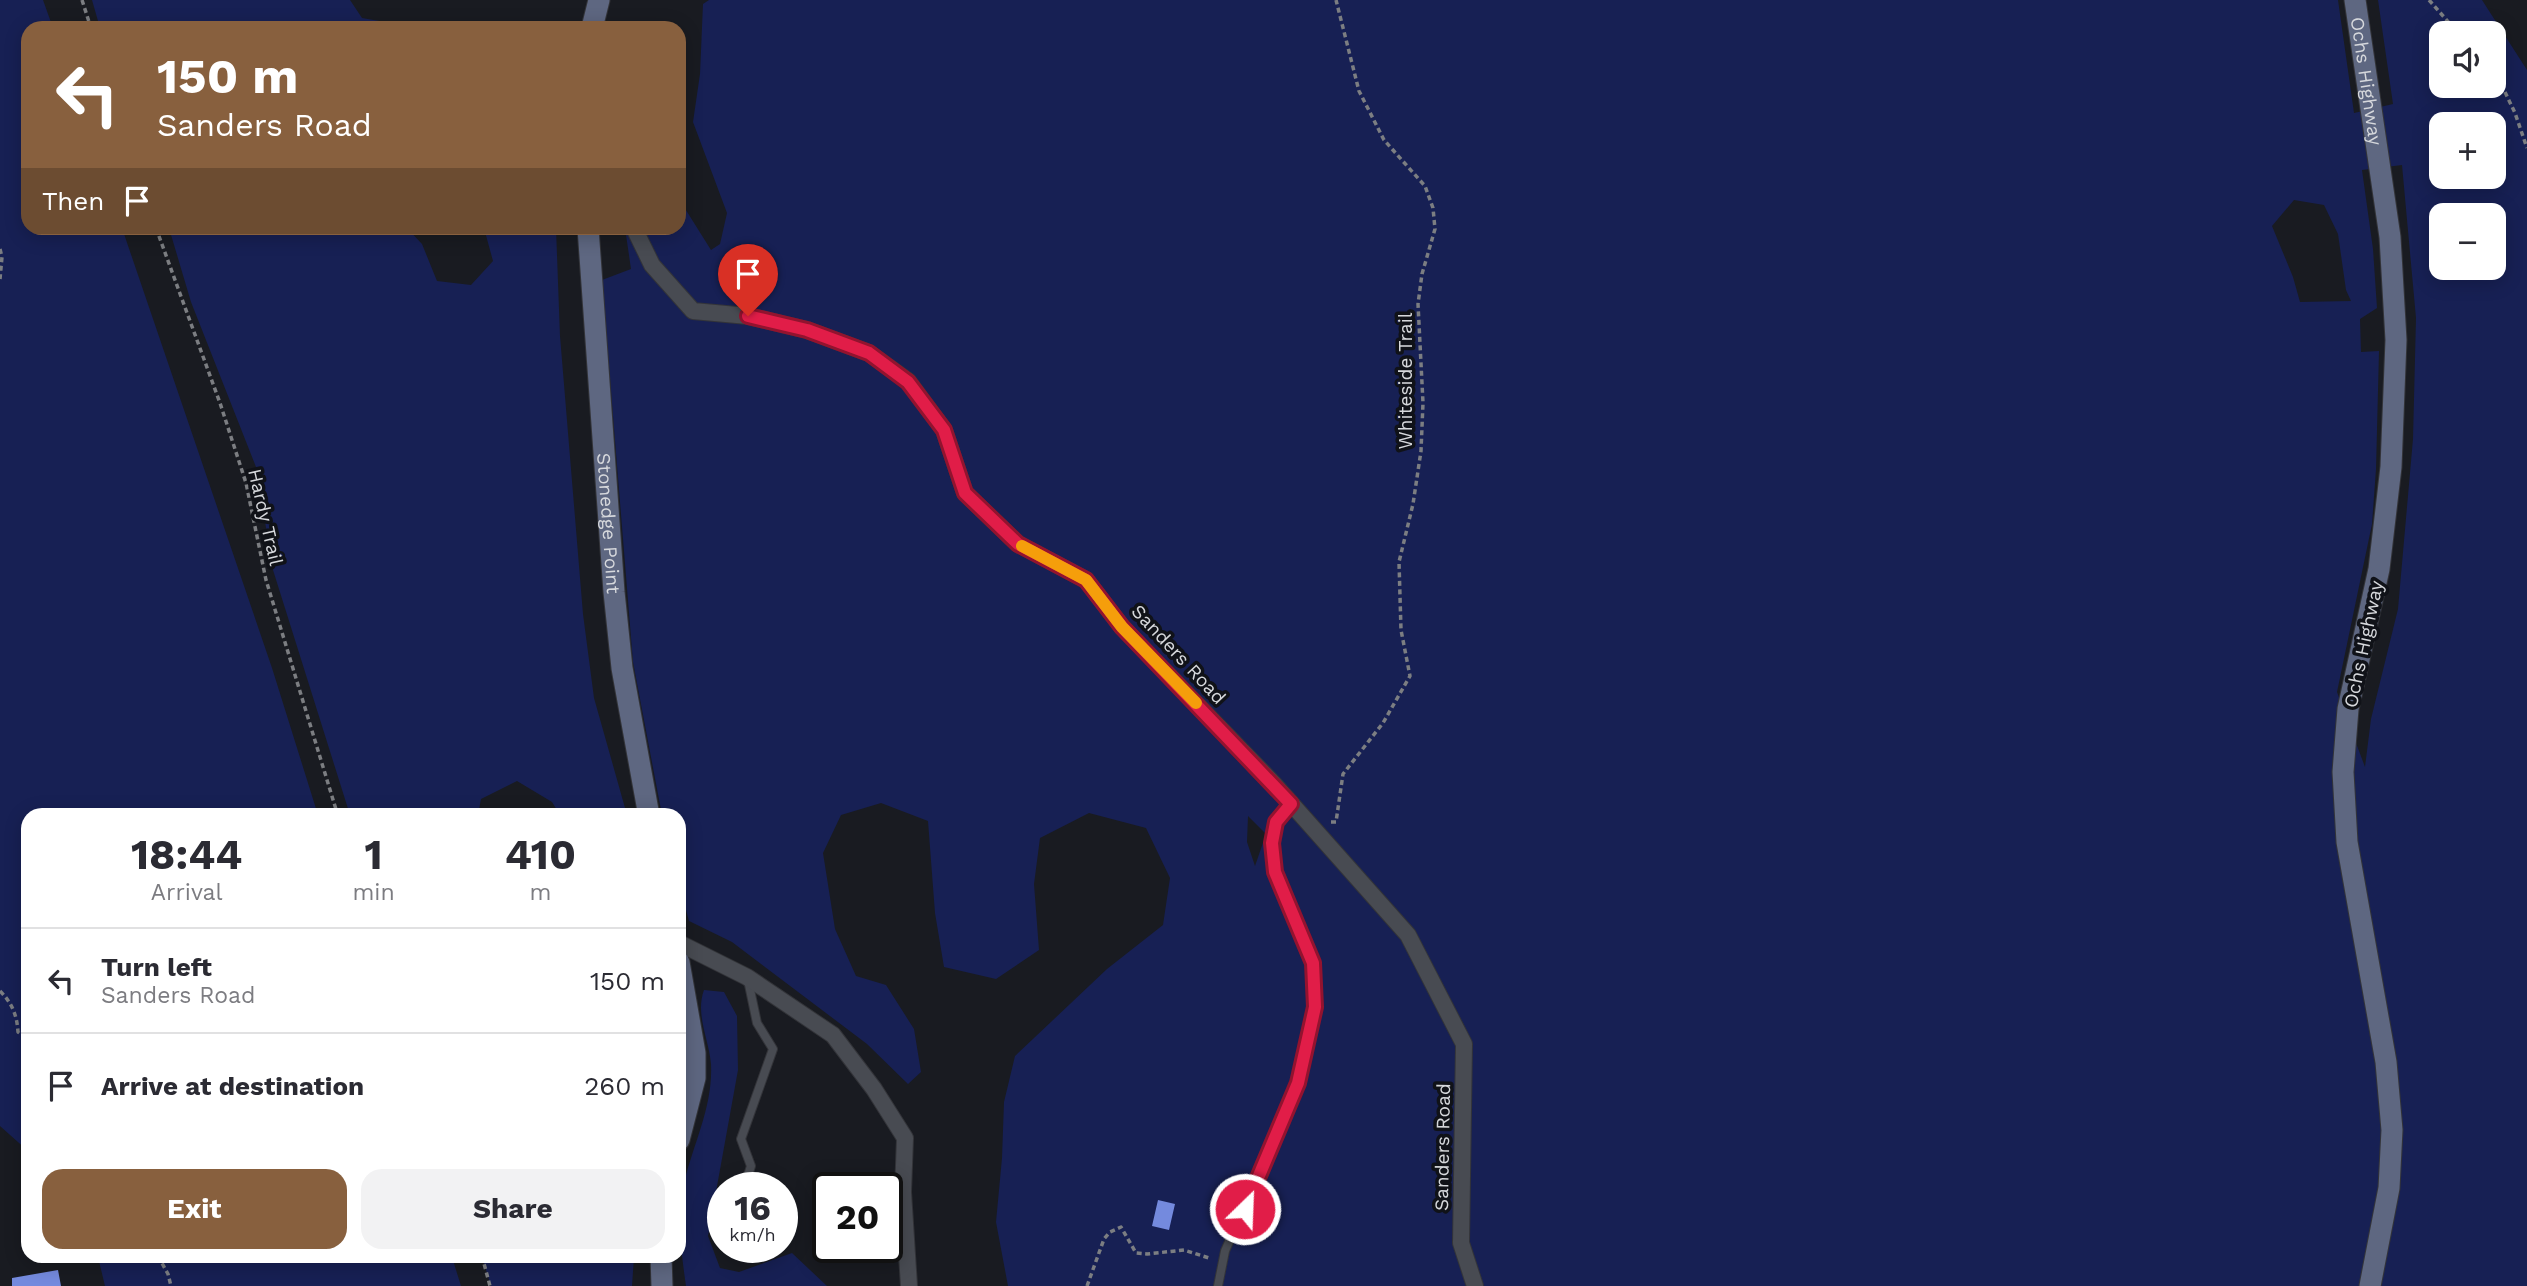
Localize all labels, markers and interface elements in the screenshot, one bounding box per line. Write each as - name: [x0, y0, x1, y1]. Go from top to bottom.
- street label: Ochs Highway: [2346, 15, 2387, 147]
- map controls: [2429, 21, 2506, 280]
- button: sound: [2429, 21, 2506, 98]
- text: 150 m: [157, 47, 298, 105]
- icon: left: [42, 49, 133, 140]
- text: Sanders Road: [157, 106, 372, 144]
- button: +: [2429, 112, 2506, 189]
- icon: arrive: [118, 182, 156, 220]
- text: Then: [42, 186, 104, 216]
- button: −: [2429, 203, 2506, 280]
- pin: [718, 244, 778, 316]
- icon: arrive: [729, 255, 767, 293]
- street label: Whiteside Trail: [1394, 312, 1417, 450]
- street label: Stonedge Point: [592, 452, 625, 595]
- street label: Hardy Trail: [243, 467, 288, 568]
- street label: Ochs Highway: [2339, 578, 2388, 710]
- street label: Sanders Road: [1127, 600, 1231, 709]
- text: 18:44: [131, 830, 242, 879]
- text: 1: [365, 830, 383, 879]
- text: 410: [505, 830, 576, 879]
- text: Arrival: [151, 879, 223, 906]
- text: min: [352, 879, 395, 906]
- text: m: [529, 879, 551, 906]
- text: Turn left: [101, 952, 212, 982]
- icon: left: [42, 962, 80, 1000]
- text: 150 m: [590, 966, 665, 996]
- text: Sanders Road: [101, 982, 255, 1009]
- icon: arrive: [42, 1067, 80, 1105]
- text: Arrive at destination: [101, 1071, 364, 1101]
- text: 260 m: [584, 1071, 665, 1101]
- street label: Sanders Road: [1430, 1083, 1455, 1211]
- button: Exit: [42, 1169, 347, 1249]
- button: Share: [361, 1169, 665, 1249]
- speed limit sign: 20: [812, 1172, 903, 1263]
- position arrow: [1208, 1172, 1282, 1246]
- text: 16: [734, 1187, 771, 1229]
- text: km/h: [729, 1224, 776, 1245]

